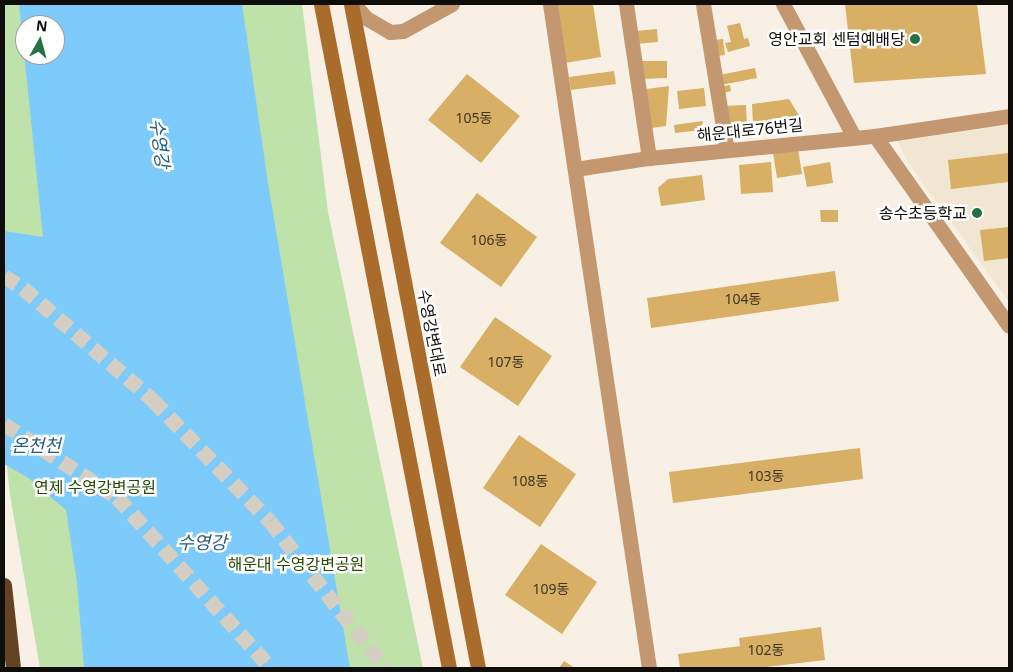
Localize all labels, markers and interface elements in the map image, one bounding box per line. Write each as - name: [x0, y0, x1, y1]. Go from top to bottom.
- north arrow: [15, 15, 65, 65]
- text: N: [35, 15, 49, 36]
- place label: 영안교회 센텀예배당: [768, 29, 905, 49]
- marker: 영안교회 센텀예배당: [909, 33, 921, 45]
- house number: 105동: [456, 110, 492, 126]
- street label: 해운대로76번길: [696, 115, 804, 145]
- water label: 수영강: [146, 117, 174, 169]
- place label: 송수초등학교: [879, 203, 967, 223]
- marker: 송수초등학교: [971, 207, 983, 219]
- house number: 106동: [471, 232, 507, 248]
- street label: 수영강변대로: [414, 288, 450, 378]
- house number: 104동: [725, 291, 761, 307]
- house number: 107동: [488, 354, 524, 370]
- water label: 온천천: [11, 434, 61, 456]
- house number: 103동: [748, 468, 784, 484]
- house number: 108동: [512, 473, 548, 489]
- park label: 연제 수영강변공원: [34, 477, 156, 497]
- water label: 수영강: [177, 531, 227, 553]
- park label: 해운대 수영강변공원: [228, 554, 364, 574]
- house number: 109동: [533, 581, 569, 597]
- house number: 102동: [748, 642, 784, 658]

